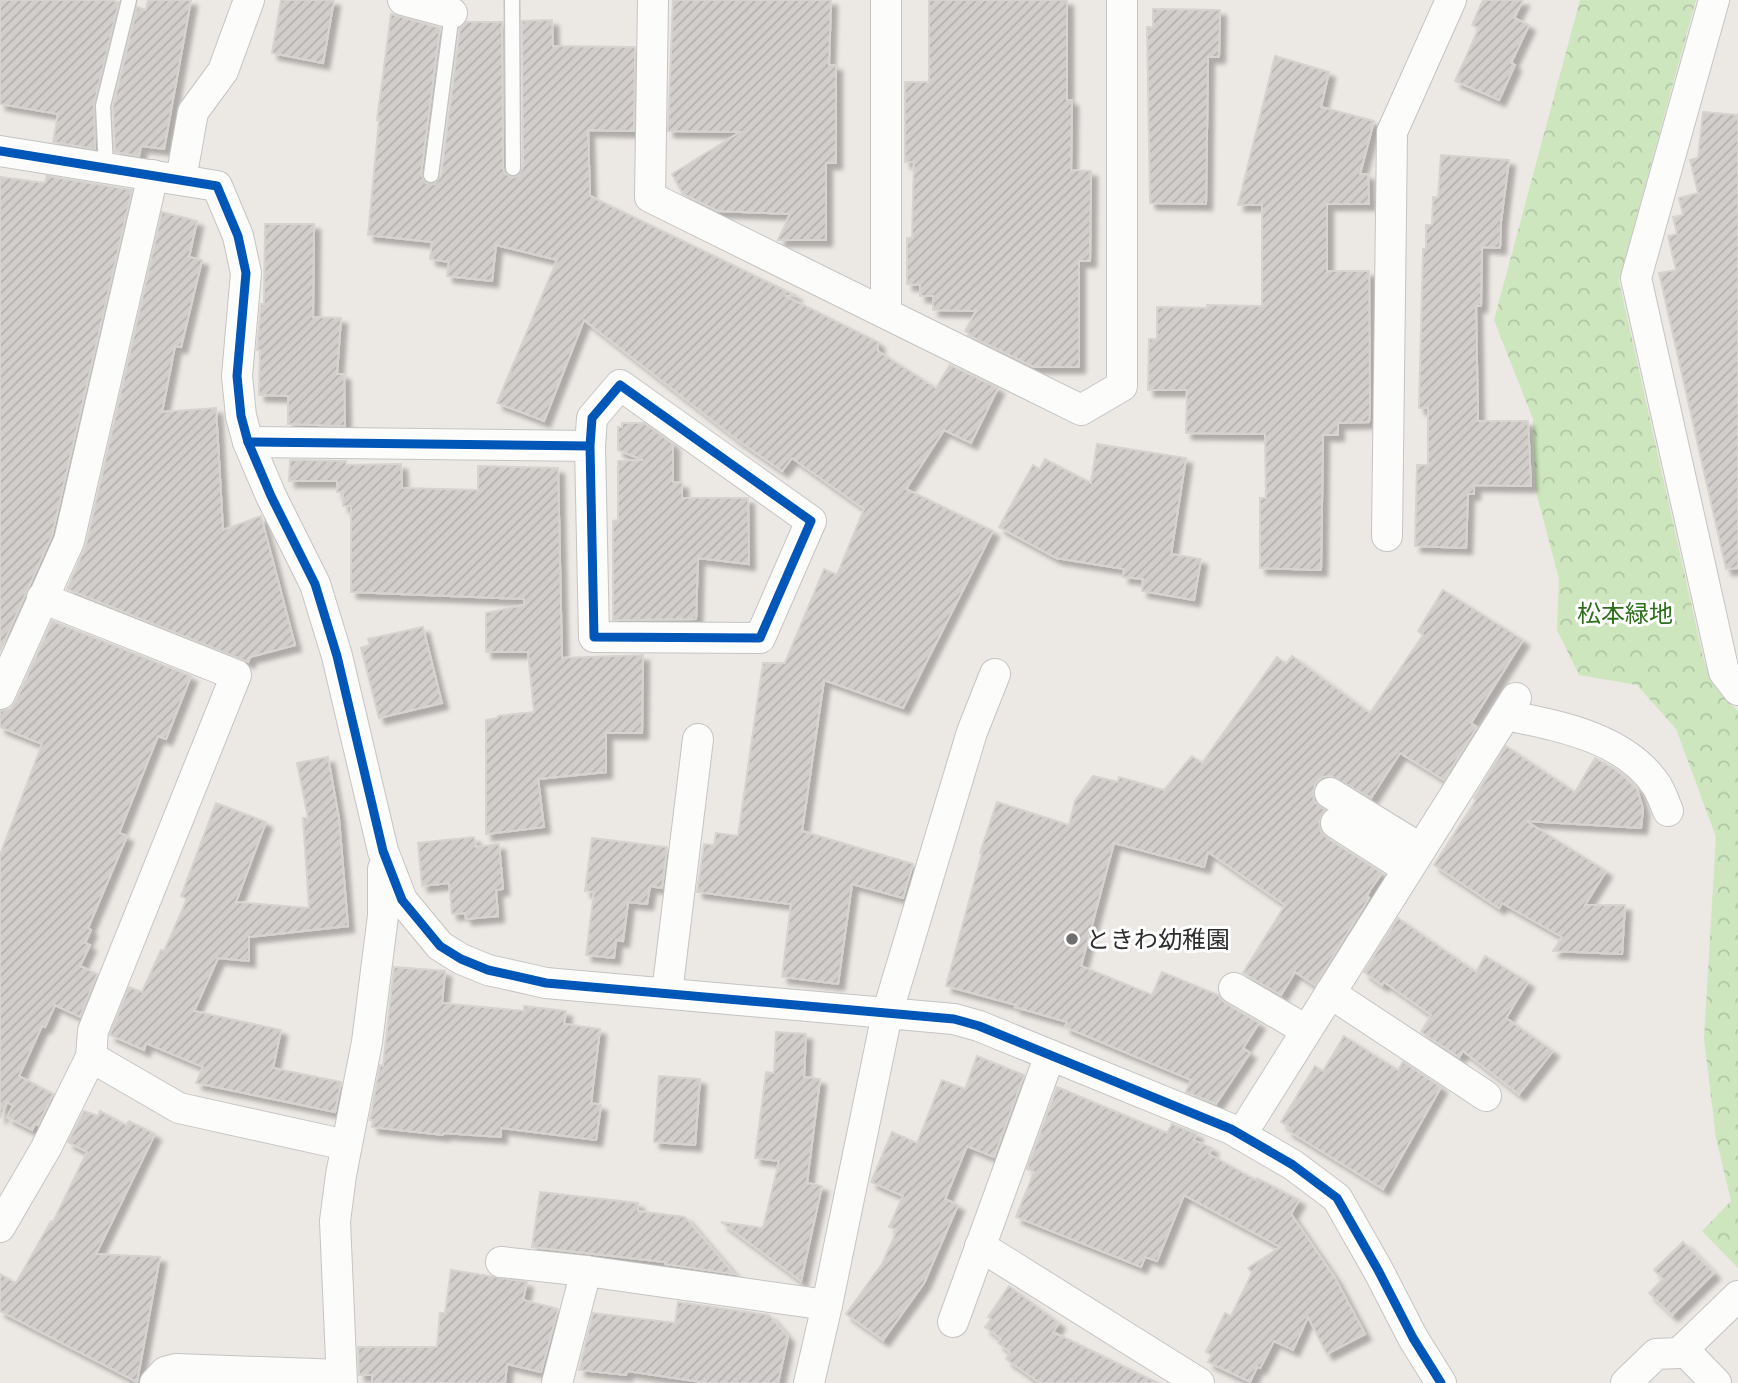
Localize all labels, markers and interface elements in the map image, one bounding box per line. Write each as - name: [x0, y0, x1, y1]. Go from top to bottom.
- park label: 松本緑地: [1577, 598, 1673, 629]
- place label: ときわ幼稚園: [1086, 924, 1230, 955]
- marker: ときわ幼稚園: [1064, 931, 1080, 947]

